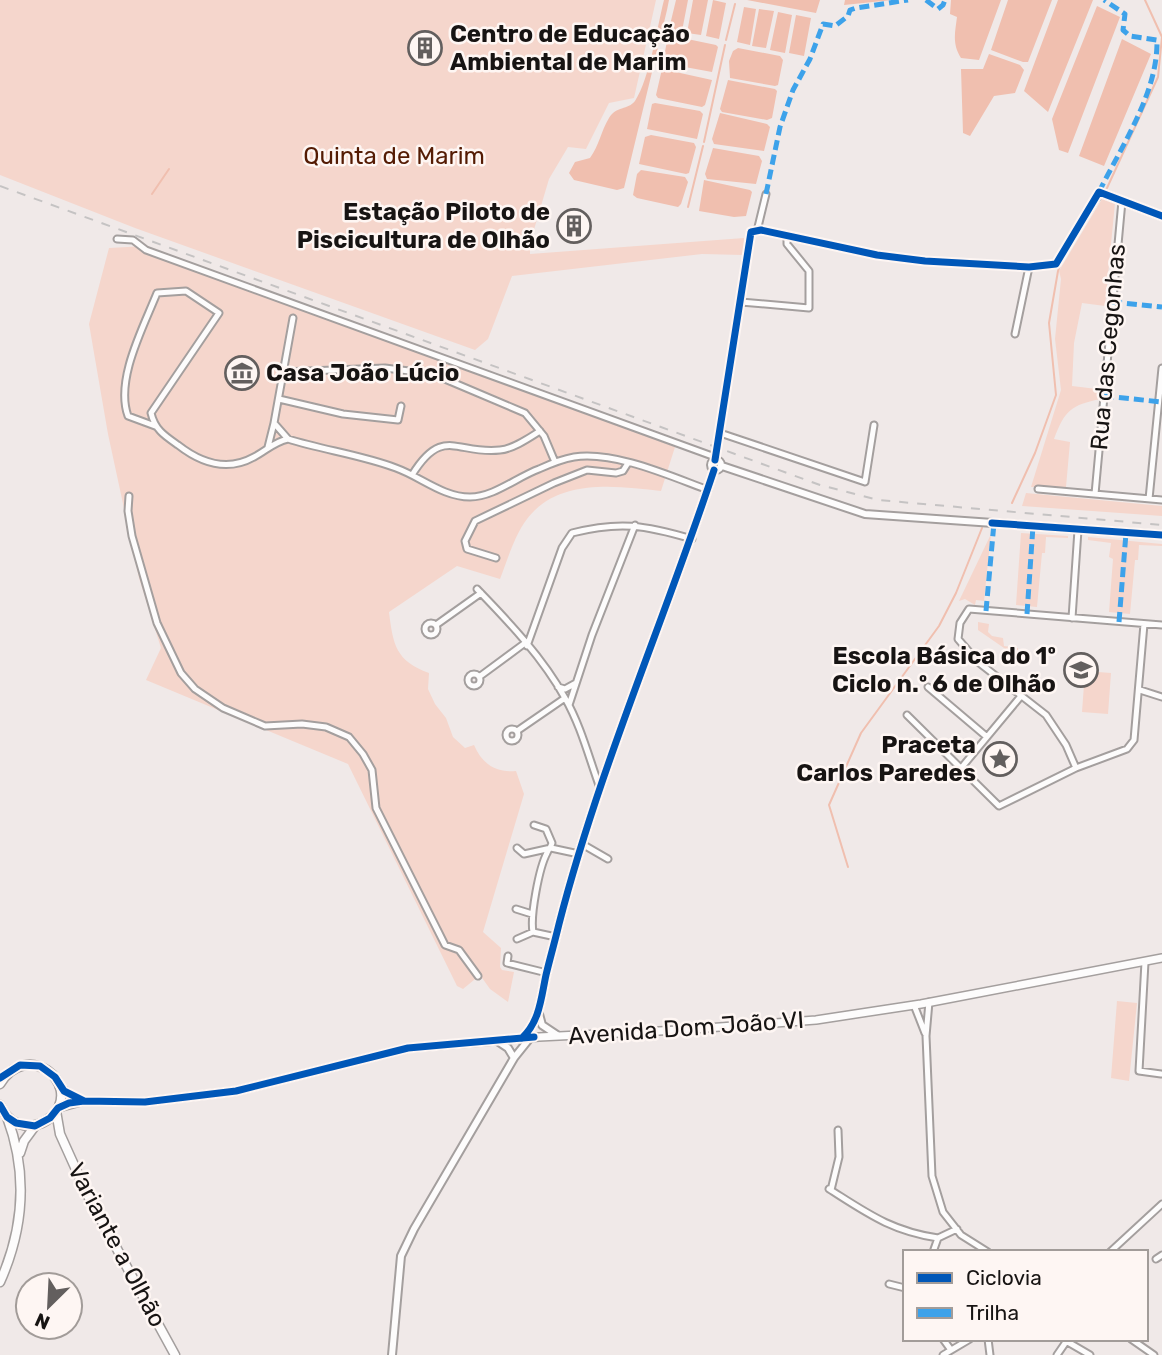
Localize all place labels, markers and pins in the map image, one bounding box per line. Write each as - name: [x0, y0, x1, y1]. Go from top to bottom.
- place label: Centro de Educação Ambiental de Marim: [450, 20, 690, 76]
- building icon: Centro de Educação Ambiental de Marim: [406, 29, 444, 67]
- place label: Estação Piloto de Piscicultura de Olhão: [297, 198, 550, 254]
- building icon: Estação Piloto de Piscicultura de Olhão: [555, 207, 593, 245]
- museum icon: Casa João Lúcio: [223, 354, 261, 392]
- place label: Casa João Lúcio: [266, 359, 459, 387]
- place label: Escola Básica do 1º Ciclo n.º 6 de Olhão: [832, 642, 1056, 698]
- school or university icon: Escola Básica do 1º Ciclo n.º 6 de Olhão: [1062, 651, 1100, 689]
- place label: Praceta Carlos Paredes: [796, 731, 976, 787]
- place icon: Praceta Carlos Paredes: [981, 740, 1019, 778]

